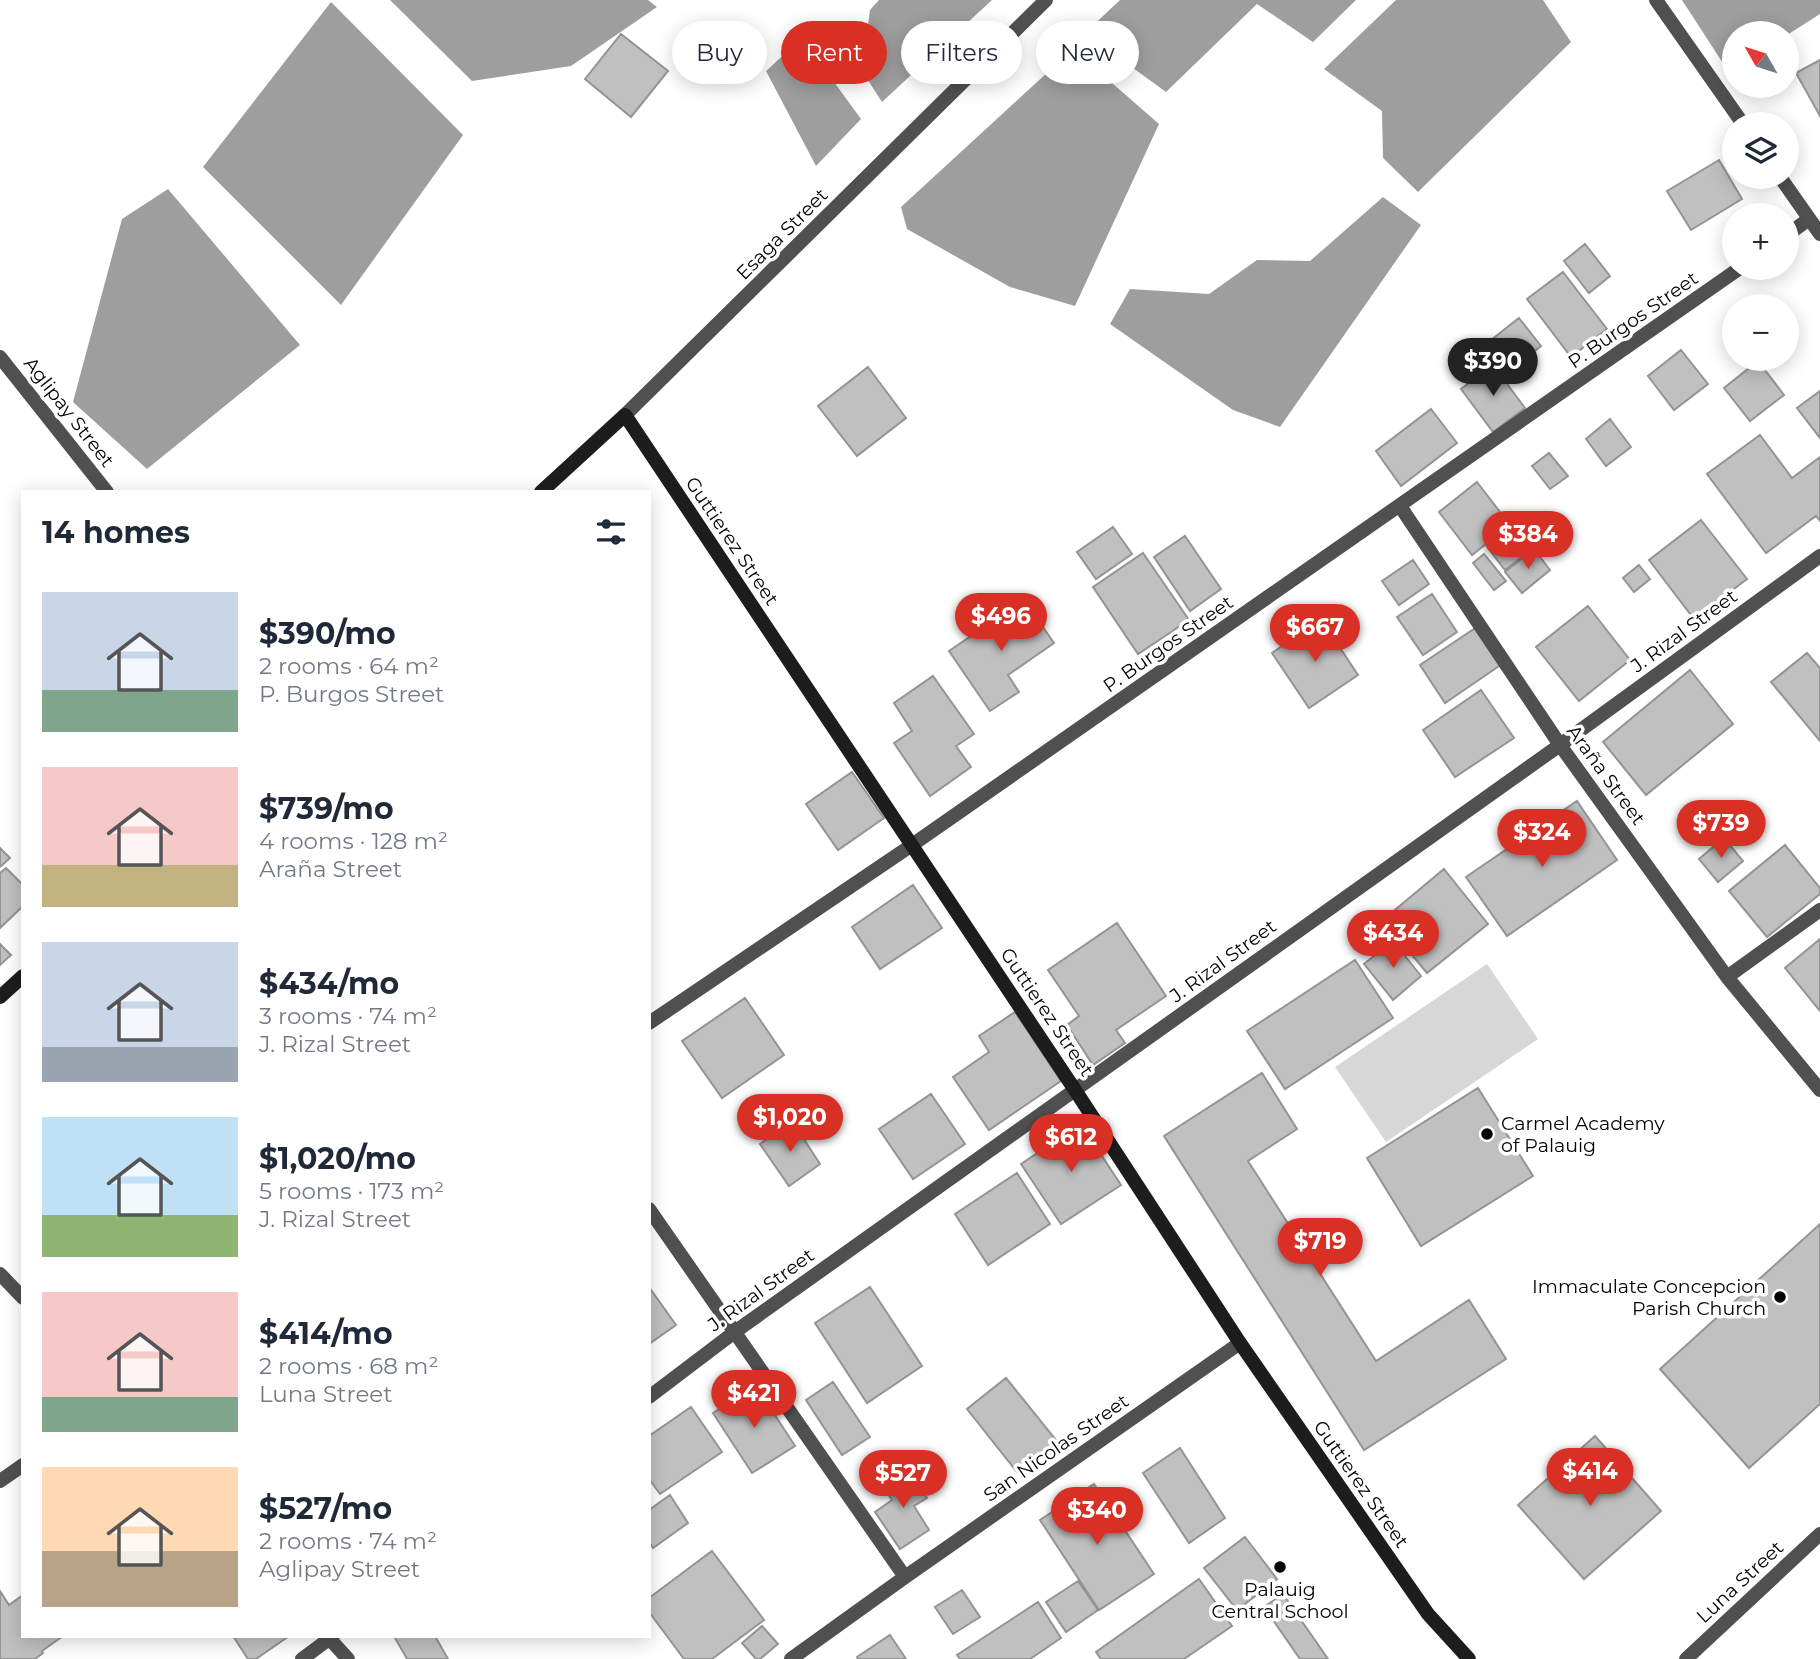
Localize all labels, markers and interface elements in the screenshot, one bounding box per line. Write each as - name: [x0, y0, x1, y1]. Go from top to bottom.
- chip: Buy: [672, 21, 767, 84]
- chip: Rent: [781, 21, 887, 84]
- chip: Filters: [901, 21, 1022, 84]
- chip: New: [1036, 21, 1139, 84]
- north arrow: [1722, 21, 1799, 98]
- map controls: [1722, 21, 1799, 371]
- button: layers: [1722, 112, 1799, 189]
- street label: Esaga Street: [732, 183, 833, 284]
- button: +: [1722, 203, 1799, 280]
- street label: P. Burgos Street: [1564, 266, 1703, 373]
- button: −: [1722, 294, 1799, 371]
- pin: $390: [1452, 338, 1534, 398]
- text: $390: [1464, 347, 1522, 375]
- street label: Aglipay Street: [19, 352, 119, 472]
- street label: Guttierez Street: [680, 472, 784, 610]
- pin: $384: [1487, 512, 1569, 571]
- icon: filters: [592, 513, 630, 551]
- text: 14 homes: [42, 514, 190, 551]
- text: $384: [1498, 520, 1558, 548]
- street label: J. Rizal Street: [1626, 585, 1742, 678]
- street label: P. Burgos Street: [1099, 590, 1238, 697]
- pin: $496: [960, 594, 1042, 653]
- text: $496: [971, 602, 1031, 630]
- pin: $667: [1274, 604, 1356, 664]
- text: $667: [1286, 613, 1344, 641]
- text: $390/mo: [259, 615, 396, 652]
- icon: home: [98, 620, 182, 704]
- text: 2 rooms · 64 m²: [259, 652, 439, 680]
- text: P. Burgos Street: [259, 680, 444, 708]
- street label: Araña Street: [1562, 720, 1650, 830]
- text: $739/mo: [259, 790, 394, 827]
- icon: home: [98, 795, 182, 879]
- pin: $739: [1680, 800, 1762, 860]
- text: $739: [1693, 809, 1749, 837]
- pin: $324: [1501, 810, 1583, 869]
- text: $324: [1513, 818, 1571, 846]
- text: 4 rooms · 128 m²: [259, 827, 448, 855]
- text: Araña Street: [259, 855, 402, 883]
- pin: $434: [1352, 911, 1434, 970]
- street label: J. Rizal Street: [1165, 915, 1281, 1008]
- text: $434: [1363, 919, 1423, 947]
- street label: Guttierez Street: [995, 943, 1099, 1081]
- text: $434/mo: [259, 965, 399, 1002]
- icon: home: [98, 970, 182, 1054]
- text: 3 rooms · 74 m²: [259, 1002, 437, 1030]
- text: J. Rizal Street: [259, 1030, 411, 1058]
- pin: $1,020: [733, 1094, 847, 1154]
- text: $1,020: [753, 1103, 827, 1131]
- place label: Carmel Academy of Palauig: [1501, 1112, 1665, 1157]
- pin: $612: [1030, 1114, 1112, 1174]
- text: $612: [1045, 1123, 1097, 1151]
- marker: Carmel Academy of Palauig: [1479, 1126, 1495, 1142]
- text: $1,020/mo: [259, 1140, 416, 1177]
- icon: home: [98, 1145, 182, 1229]
- text: 5 rooms · 173 m²: [259, 1177, 444, 1205]
- text: J. Rizal Street: [259, 1205, 411, 1233]
- pin: $719: [1279, 1218, 1361, 1278]
- text: $719: [1294, 1227, 1346, 1255]
- street label: J. Rizal Street: [703, 1244, 819, 1337]
- place label: Immaculate Concepcion Parish Church: [1532, 1275, 1766, 1320]
- marker: Immaculate Concepcion Parish Church: [1772, 1289, 1788, 1305]
- text: $414/mo: [259, 1315, 393, 1352]
- icon: home: [98, 1320, 182, 1404]
- text: 2 rooms · 68 m²: [259, 1352, 438, 1380]
- pin: $421: [713, 1370, 795, 1430]
- text: $421: [727, 1379, 781, 1407]
- text: Luna Street: [259, 1380, 393, 1408]
- street label: San Nicolas Street: [979, 1389, 1133, 1507]
- street label: Guttierez Street: [1309, 1416, 1414, 1552]
- pin: $414: [1549, 1448, 1631, 1508]
- pin: $527: [862, 1450, 944, 1510]
- text: $414: [1562, 1457, 1618, 1485]
- text: $527: [875, 1459, 931, 1487]
- pin: $340: [1056, 1488, 1138, 1547]
- text: $527/mo: [259, 1490, 392, 1527]
- icon: home: [98, 1495, 182, 1579]
- text: $340: [1067, 1496, 1127, 1524]
- text: 2 rooms · 74 m²: [259, 1527, 437, 1555]
- street label: Luna Street: [1692, 1536, 1788, 1628]
- text: Aglipay Street: [259, 1555, 420, 1583]
- marker: Palauig Central School: [1272, 1559, 1288, 1575]
- place label: Palauig Central School: [1211, 1578, 1349, 1623]

